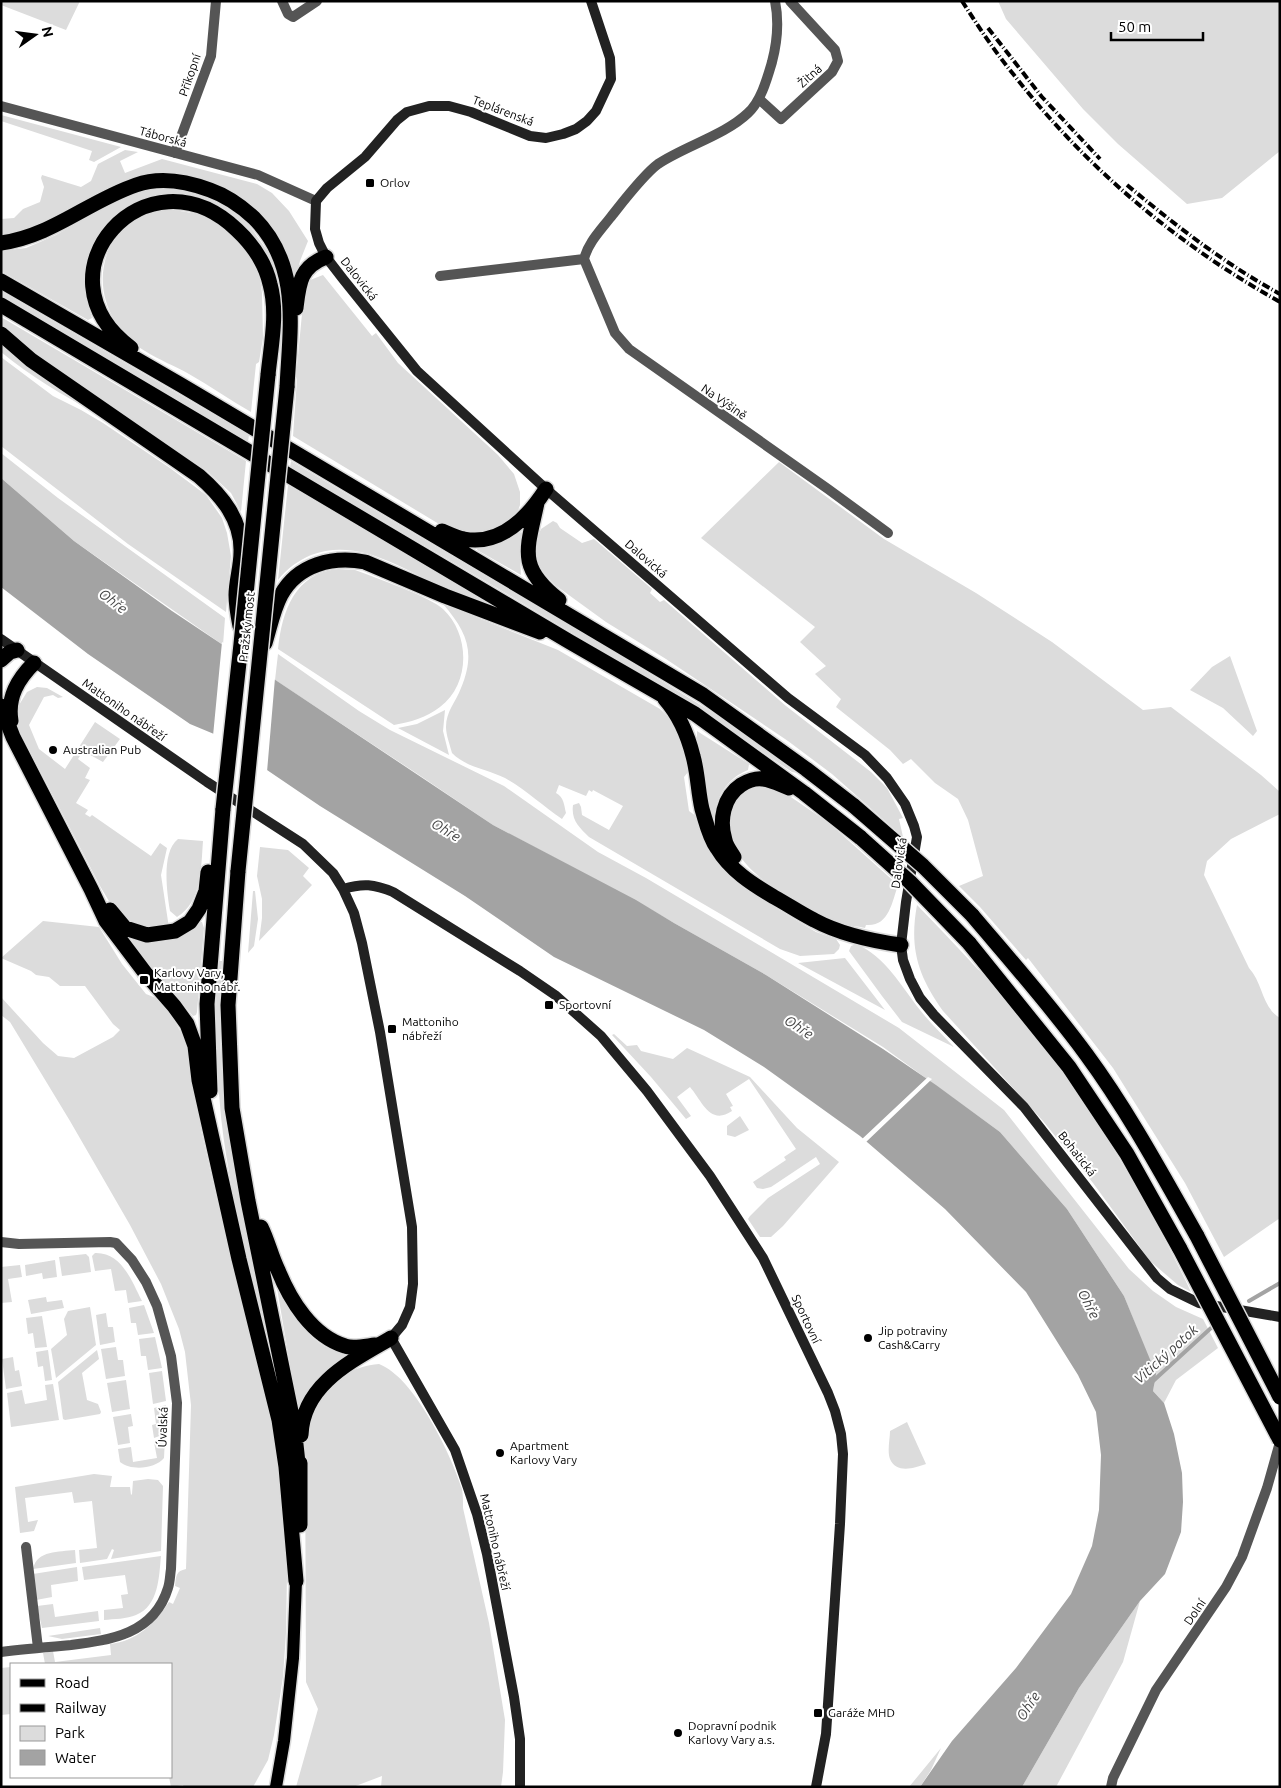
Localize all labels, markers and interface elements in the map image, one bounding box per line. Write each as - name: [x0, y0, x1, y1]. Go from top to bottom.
- north arrow: [10, 10, 60, 60]
- scale bar: [1111, 10, 1204, 42]
- text: 50 m: [1118, 18, 1151, 35]
- text: N: [39, 25, 57, 39]
- street label: Příkopní: [176, 51, 203, 98]
- street label: Žitná: [795, 62, 824, 90]
- street label: Teplárenská: [471, 93, 536, 128]
- street label: Táborská: [138, 124, 188, 149]
- place label: Orlov: [380, 176, 410, 189]
- marker: Orlov: [364, 177, 376, 189]
- street label: Dalovická: [338, 254, 380, 303]
- street label: Na Výšině: [699, 381, 750, 422]
- street label: Dalovická: [623, 537, 670, 580]
- water label: Ohře: [96, 585, 130, 617]
- street label: Pražský most: [236, 591, 257, 663]
- street label: Mattoniho nábřeží: [80, 676, 169, 744]
- place label: Australian Pub: [63, 743, 141, 756]
- marker: Australian Pub: [47, 744, 59, 756]
- water label: Ohře: [429, 815, 463, 845]
- street label: Dalovická: [888, 837, 909, 889]
- place label: Karlovy Vary, Mattoniho nábř.: [154, 966, 240, 993]
- marker: Karlovy Vary, Mattoniho nábř.: [138, 974, 150, 986]
- place label: Sportovní: [559, 998, 612, 1011]
- marker: Sportovní: [543, 999, 555, 1011]
- water label: Ohře: [782, 1012, 816, 1042]
- place label: Mattoniho nábřeží: [402, 1015, 459, 1042]
- marker: Mattoniho nábřeží: [386, 1023, 398, 1035]
- street label: Bohatická: [1056, 1129, 1099, 1179]
- water label: Ohře: [1075, 1287, 1103, 1321]
- street label: Sportovní: [790, 1292, 824, 1346]
- water label: Vitický potok: [1131, 1321, 1202, 1387]
- place label: Jip potraviny Cash&Carry: [878, 1324, 948, 1351]
- marker: Jip potraviny Cash&Carry: [862, 1332, 874, 1344]
- street label: Úvalská: [155, 1406, 170, 1448]
- place label: Apartment Karlovy Vary: [510, 1439, 577, 1466]
- marker: Apartment Karlovy Vary: [494, 1447, 506, 1459]
- street label: Mattoniho nábřeží: [478, 1492, 513, 1593]
- street label: Dolní: [1181, 1595, 1209, 1627]
- legend: [10, 1663, 172, 1778]
- text: Road: [55, 1674, 90, 1691]
- water label: Ohře: [1013, 1689, 1043, 1723]
- text: Railway: [55, 1699, 106, 1716]
- place label: Garáže MHD: [828, 1706, 895, 1719]
- marker: Garáže MHD: [812, 1707, 824, 1719]
- place label: Dopravní podnik Karlovy Vary a.s.: [688, 1719, 776, 1746]
- text: Park: [55, 1724, 85, 1741]
- marker: Dopravní podnik Karlovy Vary a.s.: [672, 1727, 684, 1739]
- text: Water: [55, 1749, 96, 1766]

